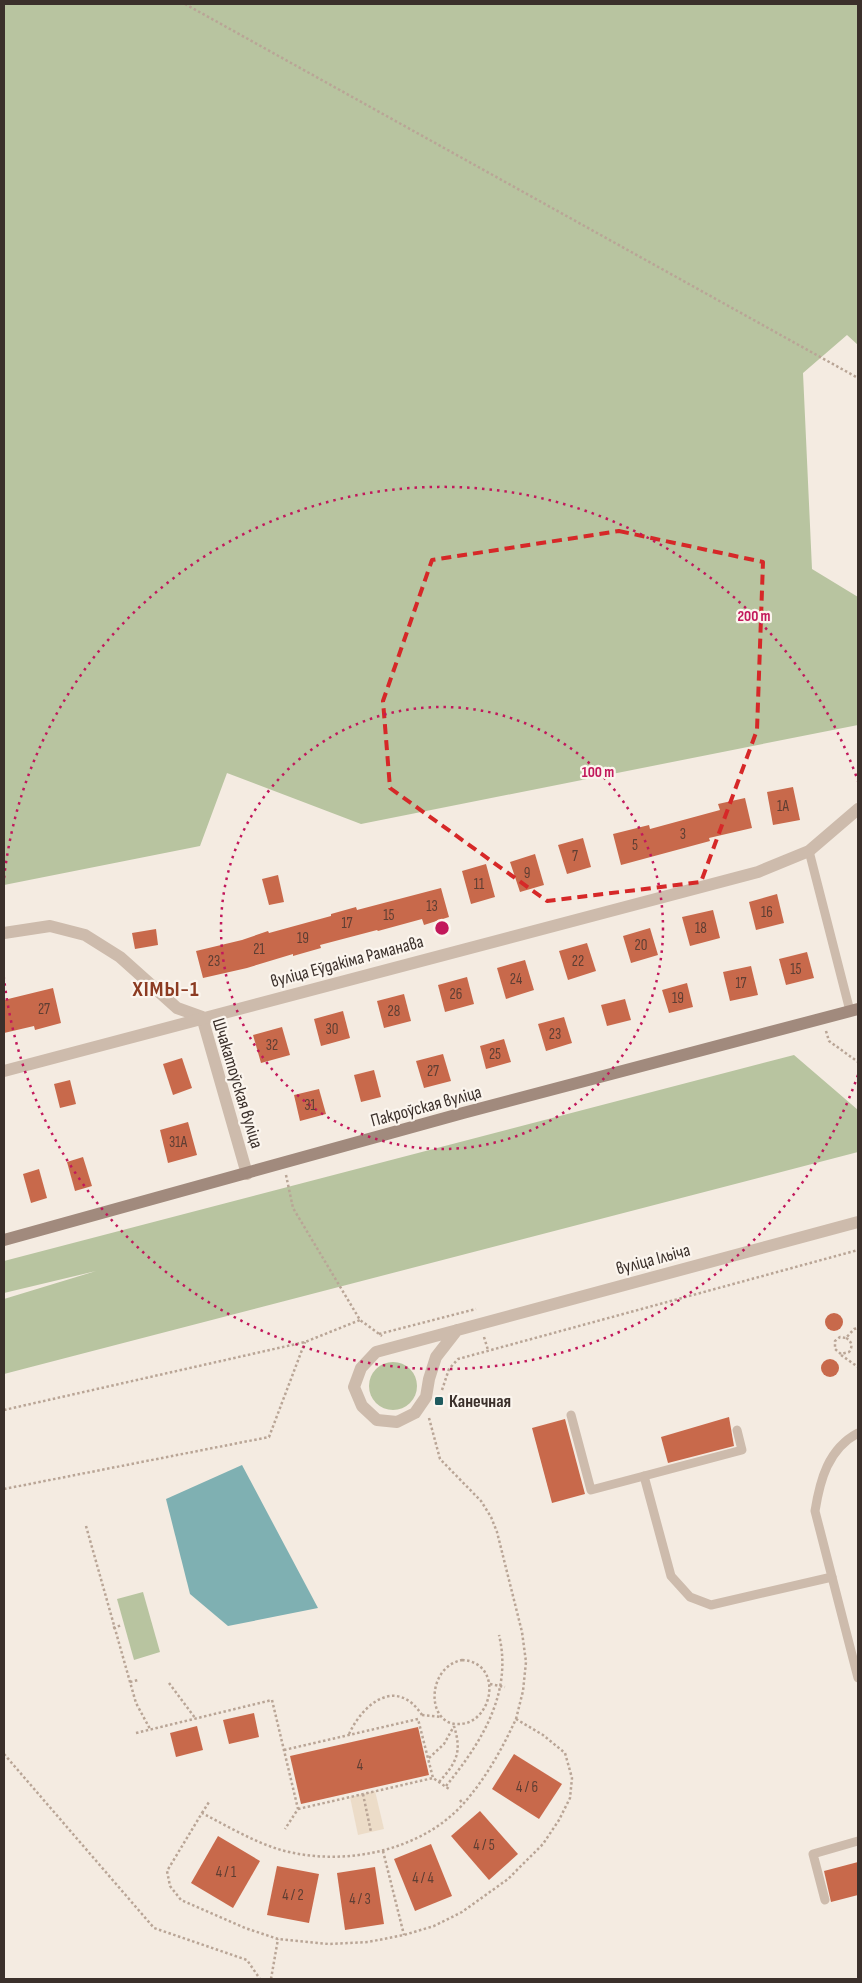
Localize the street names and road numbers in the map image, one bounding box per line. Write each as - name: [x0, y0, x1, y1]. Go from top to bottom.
- street label: вуліца Еўдакіма Раманава: [268, 931, 426, 992]
- street label: Шчакатоўская вуліца: [208, 1015, 267, 1151]
- street label: Пакроўская вуліца: [368, 1082, 484, 1131]
- street label: вуліца Ільіча: [614, 1239, 693, 1279]

